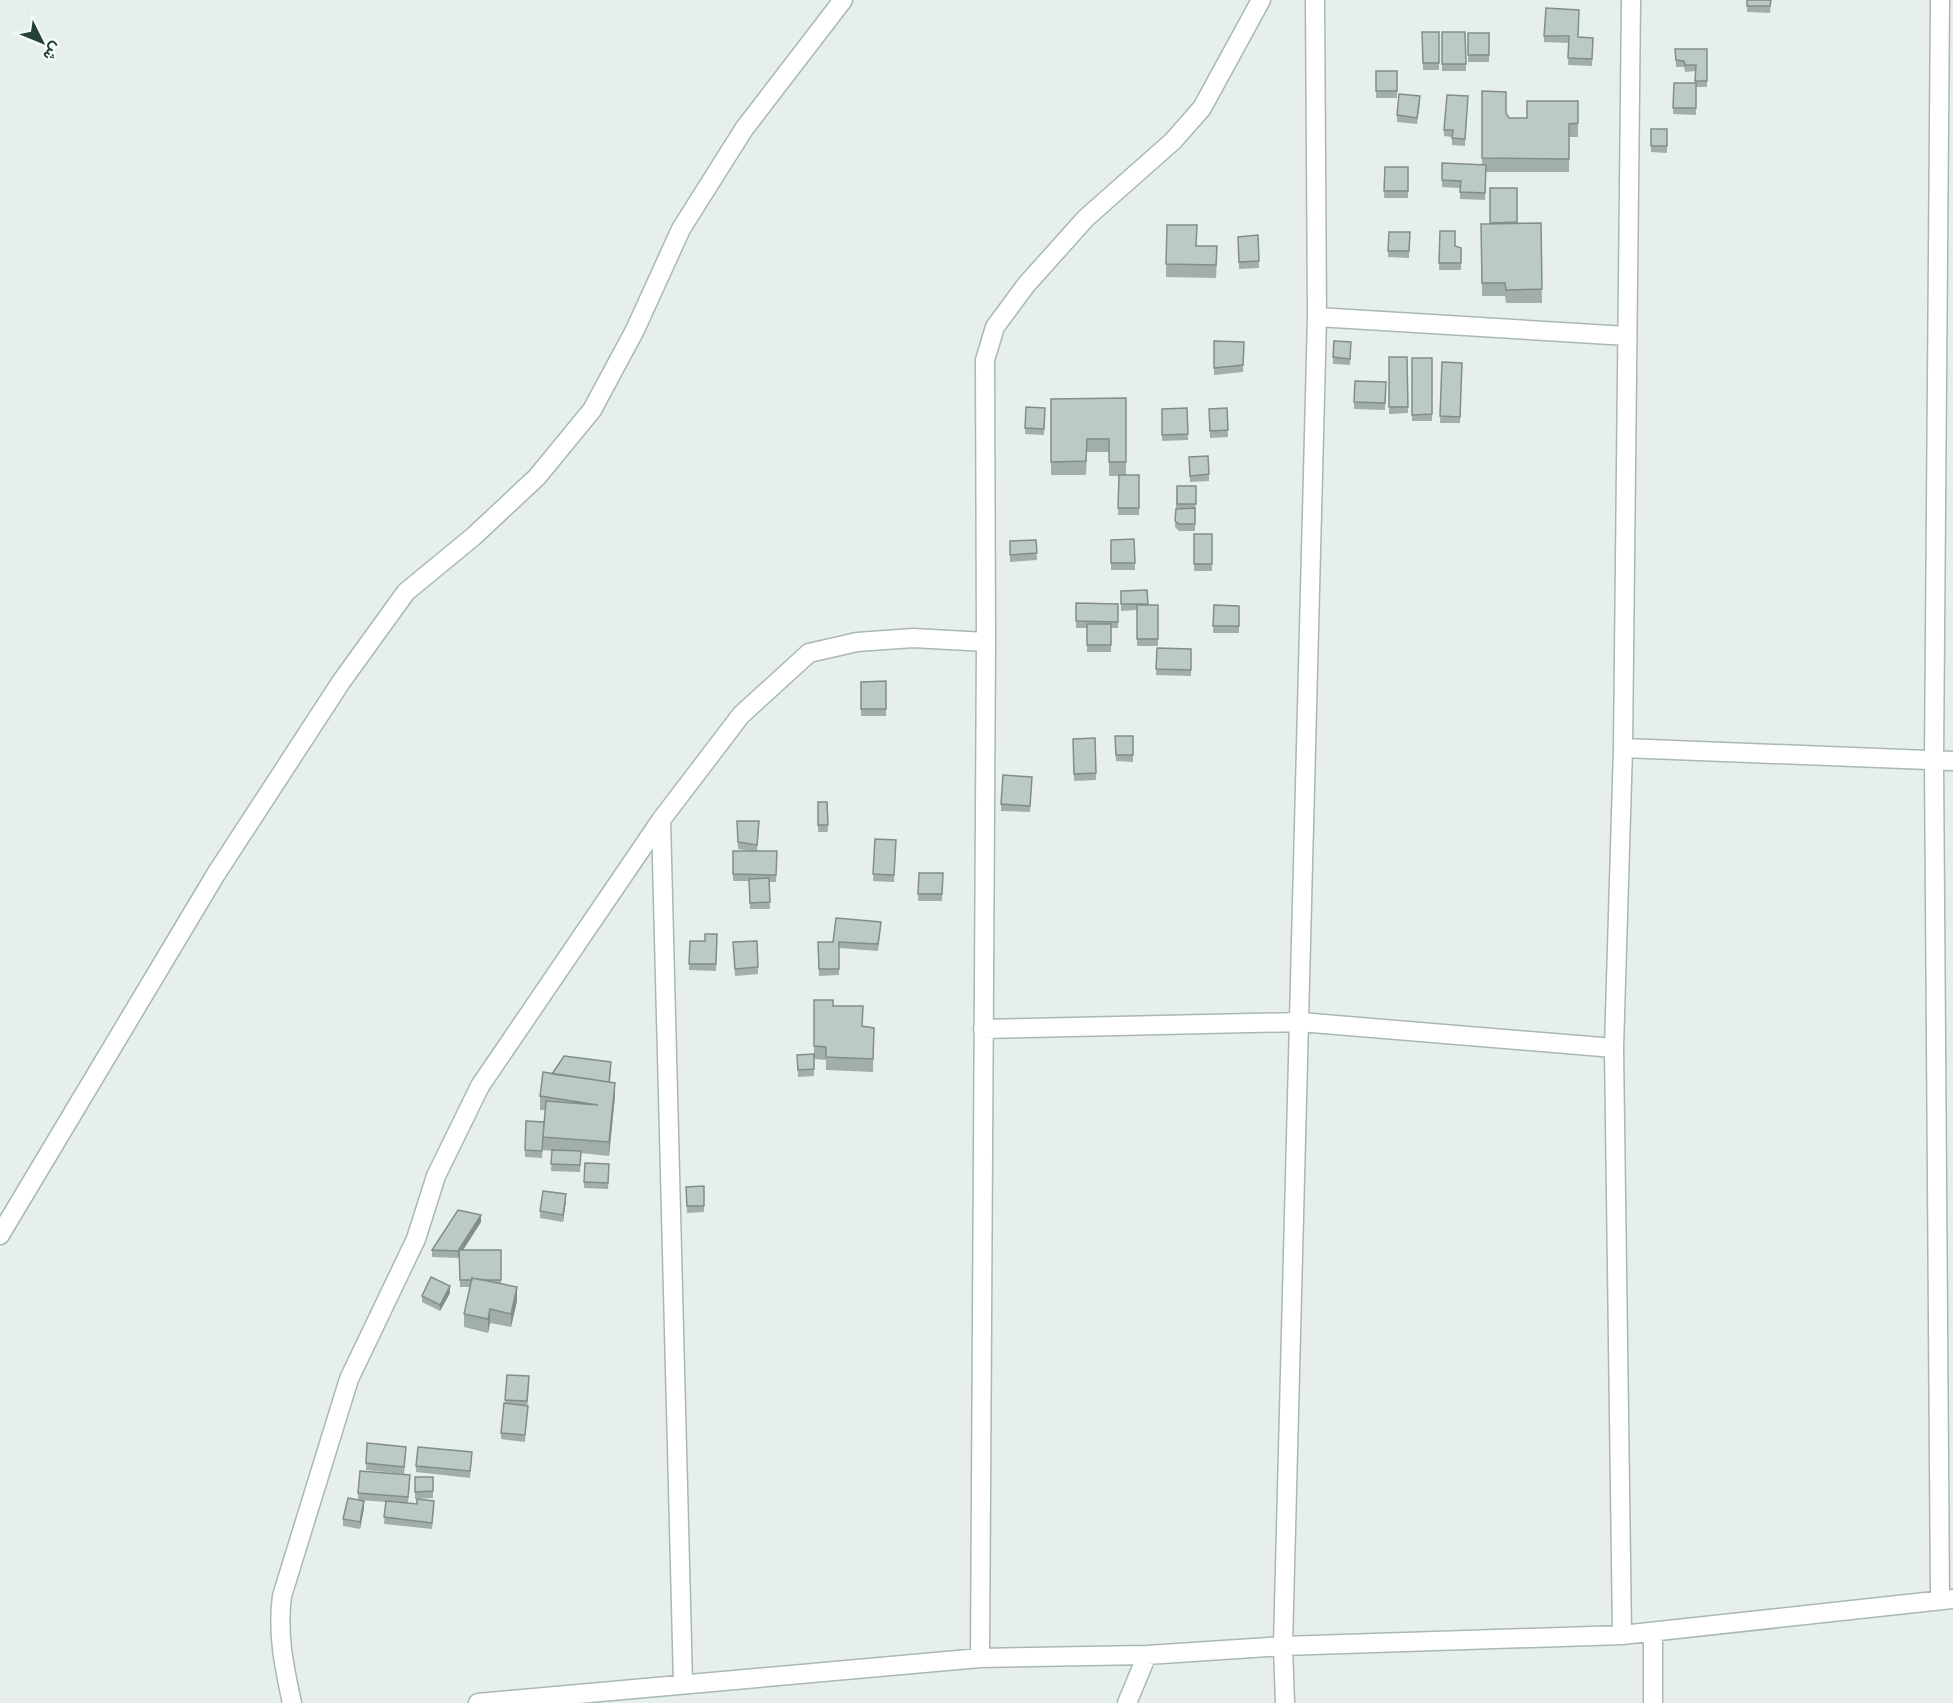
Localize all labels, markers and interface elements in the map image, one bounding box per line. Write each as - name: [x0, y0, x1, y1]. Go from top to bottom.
- north arrow: [12, 12, 72, 72]
- text: ش: [39, 38, 66, 65]

